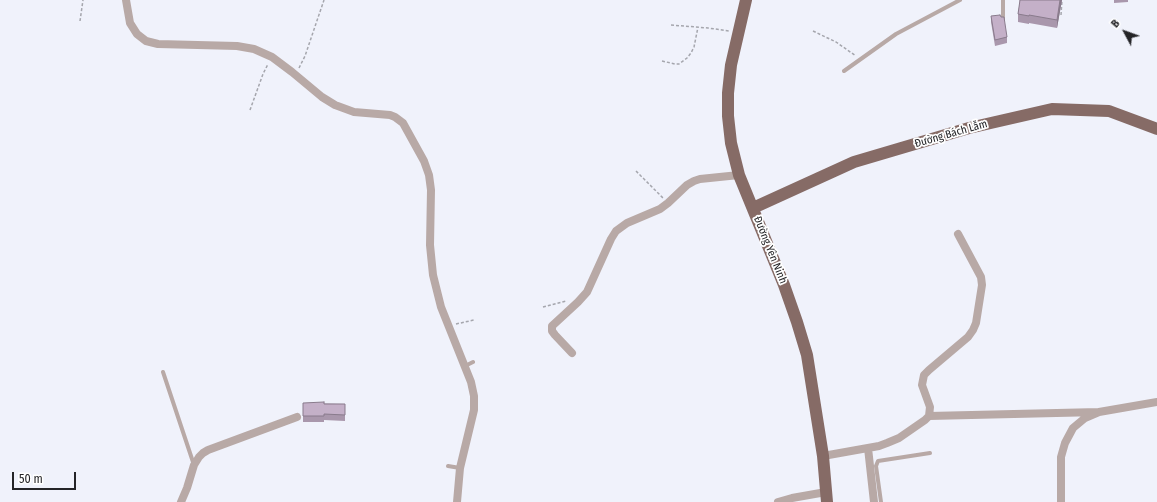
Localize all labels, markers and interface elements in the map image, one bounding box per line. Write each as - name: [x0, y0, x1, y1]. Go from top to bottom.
- north arrow: [1105, 12, 1145, 52]
- text: B: [1109, 17, 1122, 30]
- street label: Đường Bách Lẫm: [913, 117, 989, 151]
- street label: Đường Yên Ninh: [750, 214, 790, 286]
- scale bar: [14, 464, 78, 490]
- text: 50 m: [19, 472, 43, 486]

